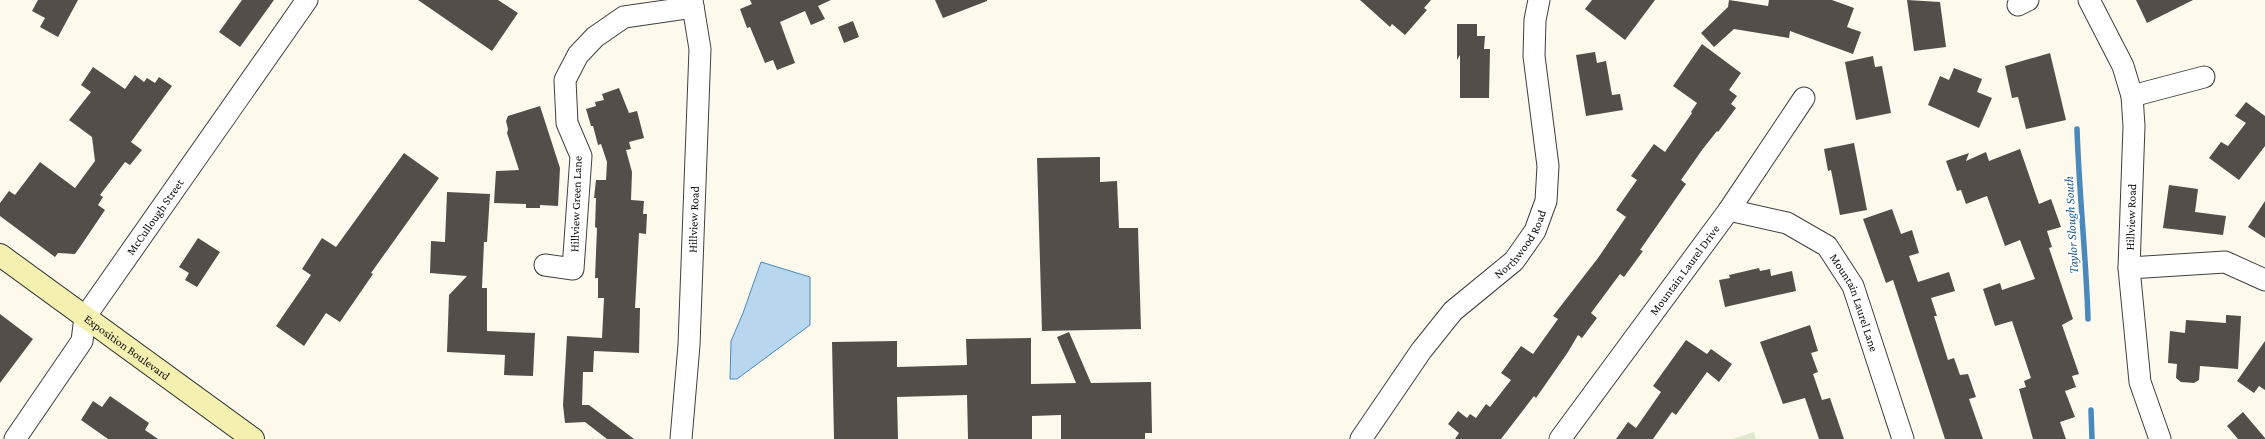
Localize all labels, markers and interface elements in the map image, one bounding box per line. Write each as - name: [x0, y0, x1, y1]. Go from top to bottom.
- street label: Hillview Green Lane: [567, 156, 585, 252]
- street label: McCullough Street: [124, 175, 187, 258]
- water label: Taylor Slough South: [2061, 176, 2081, 274]
- street label: Hillview Road: [2123, 183, 2139, 251]
- street label: Hillview Road: [685, 185, 702, 253]
- street label: Northwood Road: [1491, 208, 1549, 281]
- street label: Mountain Laurel Drive: [1647, 222, 1723, 318]
- street label: Mountain Laurel Lane: [1827, 251, 1881, 353]
- street label: Exposition Boulevard: [81, 312, 173, 384]

